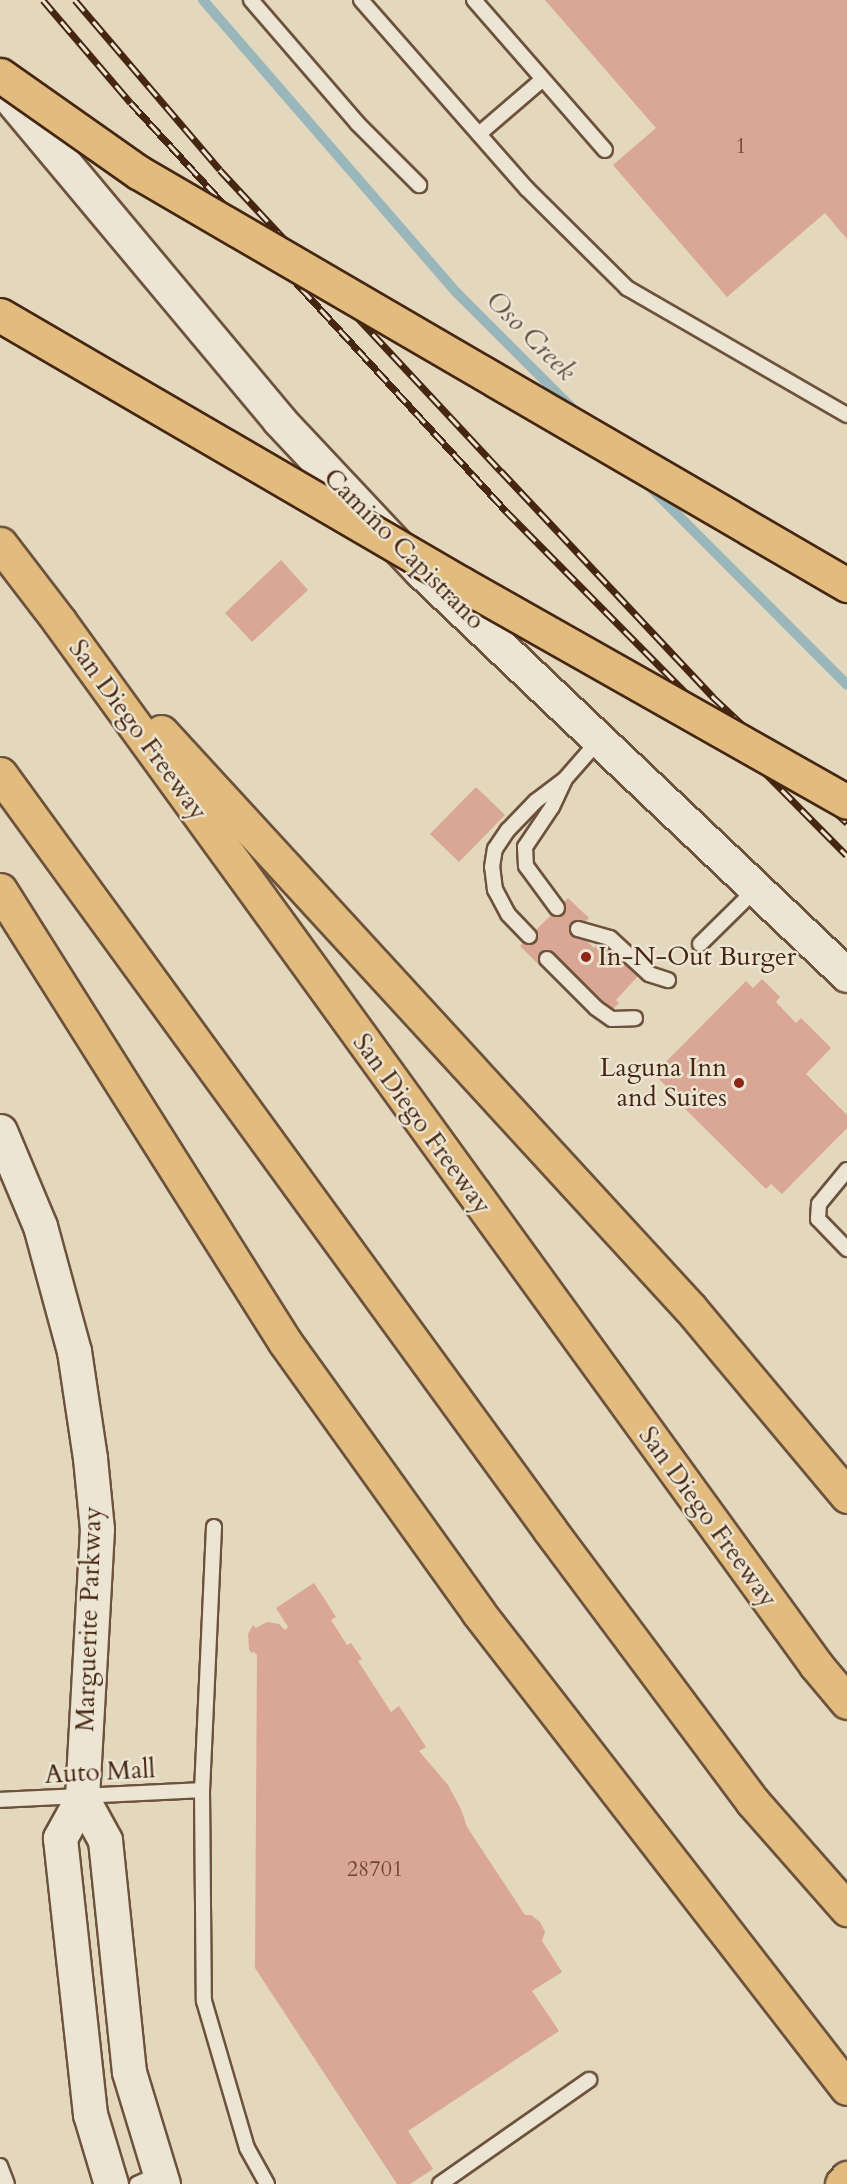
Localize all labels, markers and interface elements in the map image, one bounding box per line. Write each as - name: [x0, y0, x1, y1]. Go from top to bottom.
- house number: 1: [735, 134, 747, 160]
- water label: Oso Creek: [479, 284, 583, 388]
- street label: Camino Capistrano: [317, 462, 491, 636]
- street label: San Diego Freeway: [62, 634, 214, 826]
- place label: In-N-Out Burger: [598, 941, 796, 973]
- marker: In-N-Out Burger: [579, 950, 593, 964]
- street label: San Diego Freeway: [346, 1028, 498, 1220]
- place label: Laguna Inn and Suites: [600, 1052, 727, 1114]
- marker: Laguna Inn and Suites: [732, 1076, 746, 1090]
- street label: San Diego Freeway: [632, 1421, 784, 1613]
- street label: Marguerite Parkway: [69, 1506, 109, 1732]
- street label: Auto Mall: [44, 1754, 156, 1790]
- house number: 28701: [347, 1857, 403, 1883]

